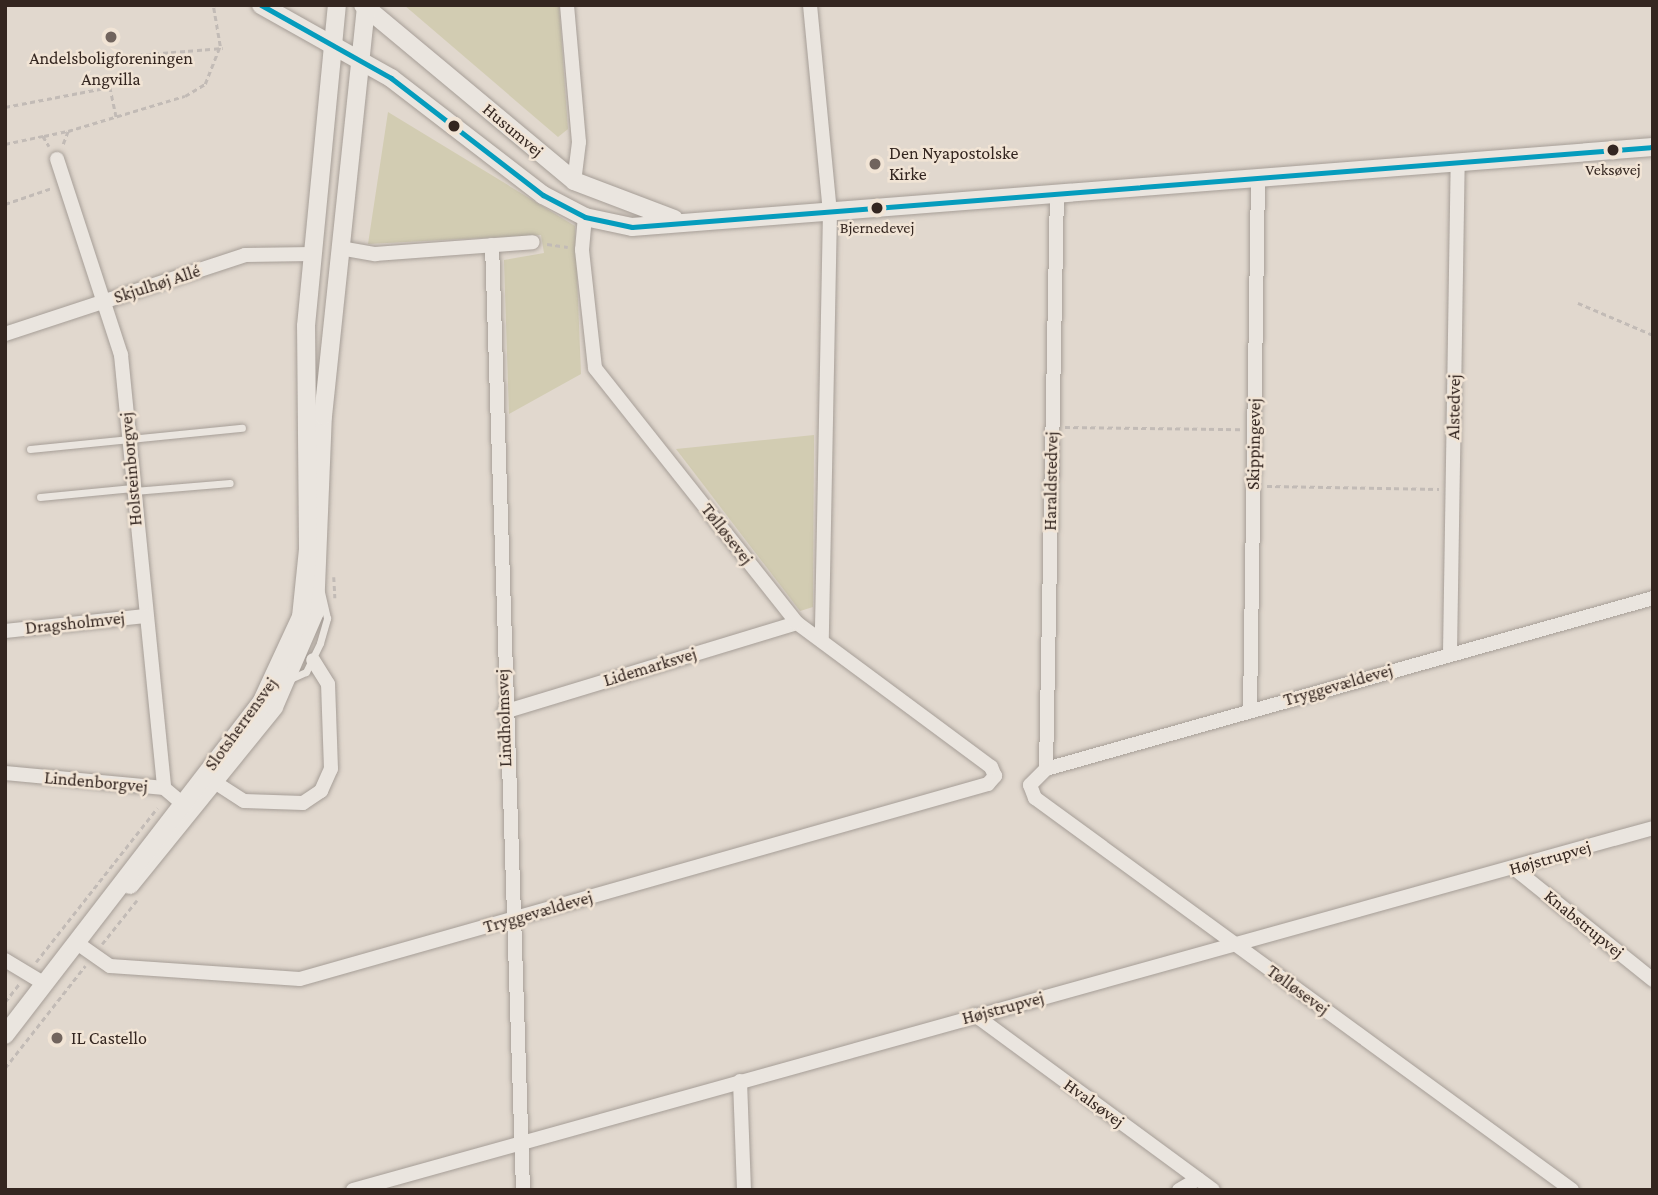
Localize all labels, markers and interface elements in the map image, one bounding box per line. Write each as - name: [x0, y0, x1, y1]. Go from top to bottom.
- marker: Andelsboligforeningen Angvilla: [103, 29, 119, 45]
- place label: Andelsboligforeningen Angvilla: [29, 48, 193, 90]
- street label: Husumvej: [478, 98, 548, 162]
- unlabelled marker: [447, 119, 461, 133]
- place label: Den Nyapostolske Kirke: [889, 143, 1018, 186]
- marker: Veksøvej: [1606, 143, 1620, 157]
- marker: Den Nyapostolske Kirke: [867, 156, 883, 172]
- place label: Veksøvej: [1585, 160, 1641, 180]
- marker: Bjernedevej: [870, 201, 884, 215]
- place label: Bjernedevej: [840, 218, 914, 238]
- street label: Skjulhøj Allé: [111, 260, 203, 308]
- street label: Alstedvej: [1443, 374, 1465, 440]
- street label: Skippingevej: [1242, 398, 1266, 490]
- street label: Holsteinborgvej: [115, 411, 147, 527]
- street label: Haraldstedvej: [1039, 431, 1063, 531]
- street label: Tølløsevej: [696, 499, 758, 569]
- street label: Dragsholmvej: [24, 607, 126, 639]
- street label: Lidemarksvej: [601, 643, 699, 691]
- street label: Tryggevældevej: [1281, 659, 1395, 711]
- street label: Lindholmsvej: [491, 669, 517, 767]
- street label: Slotsherrensvej: [200, 673, 282, 775]
- street label: Lindenborgvej: [43, 767, 149, 797]
- street label: Højstrupvej: [1507, 836, 1593, 880]
- street label: Knabstrupvej: [1540, 885, 1628, 963]
- street label: Tryggevældevej: [481, 886, 595, 938]
- street label: Tølløsevej: [1263, 960, 1333, 1020]
- street label: Højstrupvej: [960, 987, 1046, 1029]
- place label: IL Castello: [71, 1027, 147, 1049]
- marker: IL Castello: [49, 1030, 65, 1046]
- street label: Hvalsøvej: [1060, 1074, 1128, 1132]

